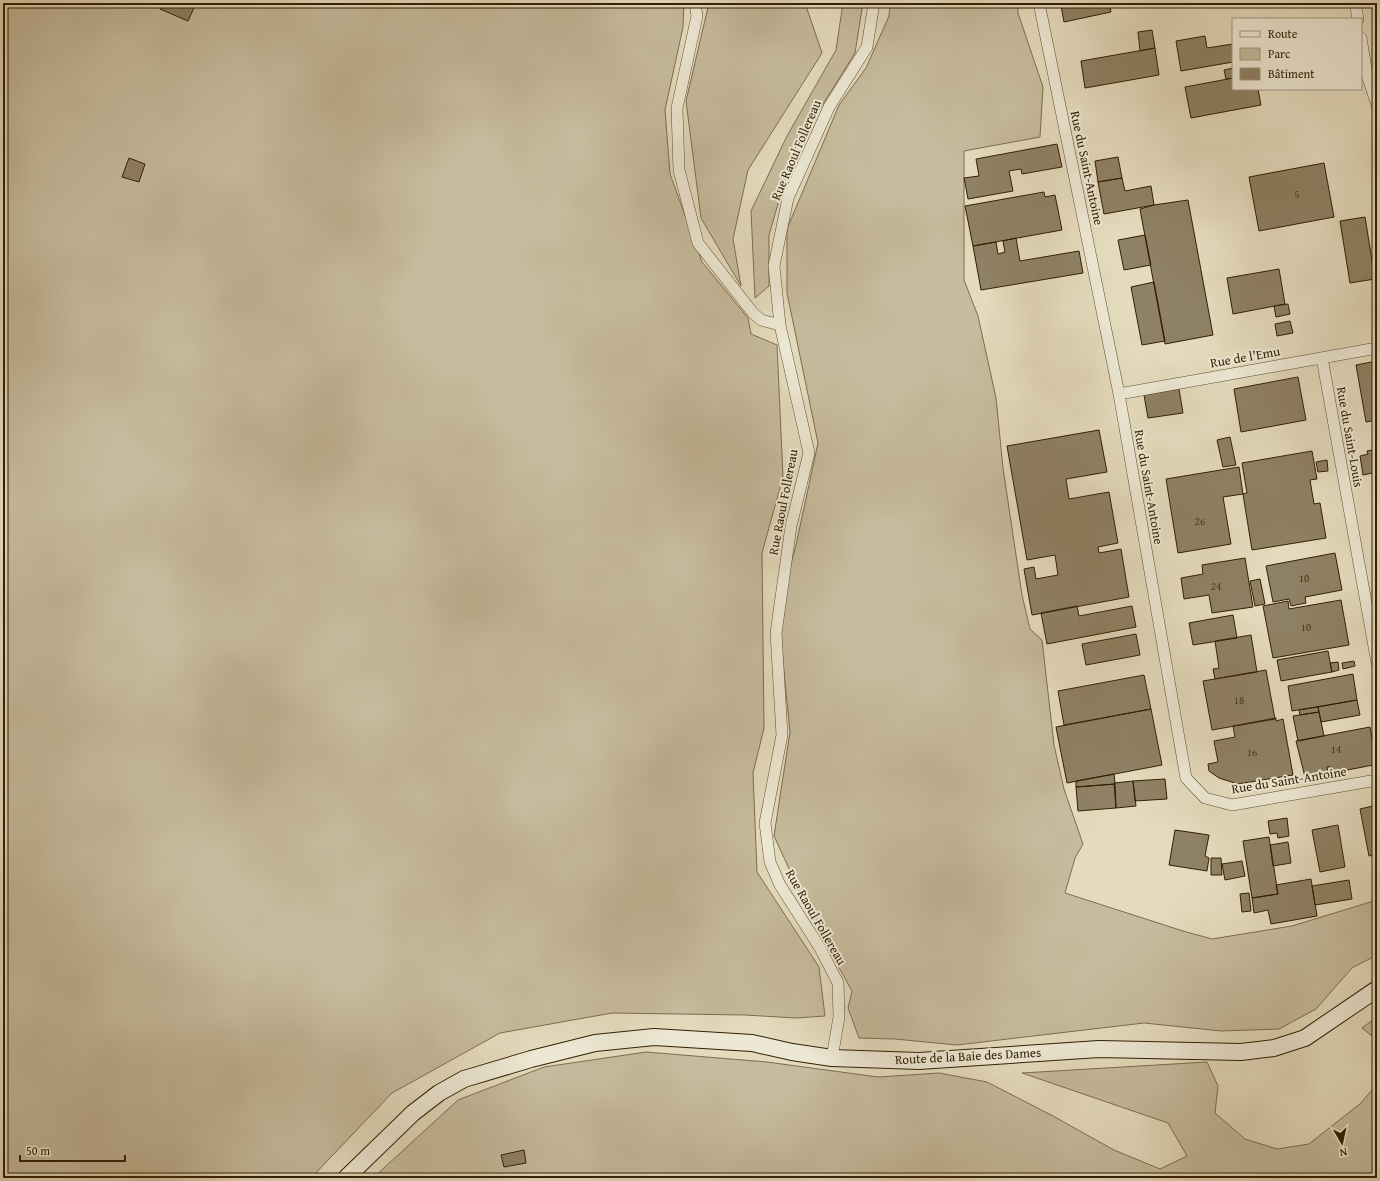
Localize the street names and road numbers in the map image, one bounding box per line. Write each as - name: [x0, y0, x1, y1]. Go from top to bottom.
- street label: Rue Raoul Follereau: [766, 97, 826, 203]
- street label: Rue du Saint-Antoine: [1066, 109, 1108, 227]
- street label: Rue de l'Emu: [1209, 342, 1281, 372]
- street label: Rue du Saint-Louis: [1332, 385, 1368, 489]
- street label: Rue du Saint-Antoine: [1130, 428, 1168, 546]
- street label: Rue Raoul Follereau: [763, 447, 803, 557]
- street label: Rue du Saint-Antoine: [1230, 762, 1348, 798]
- street label: Rue Raoul Follereau: [781, 866, 851, 968]
- street label: Route de la Baie des Dames: [894, 1043, 1042, 1069]

